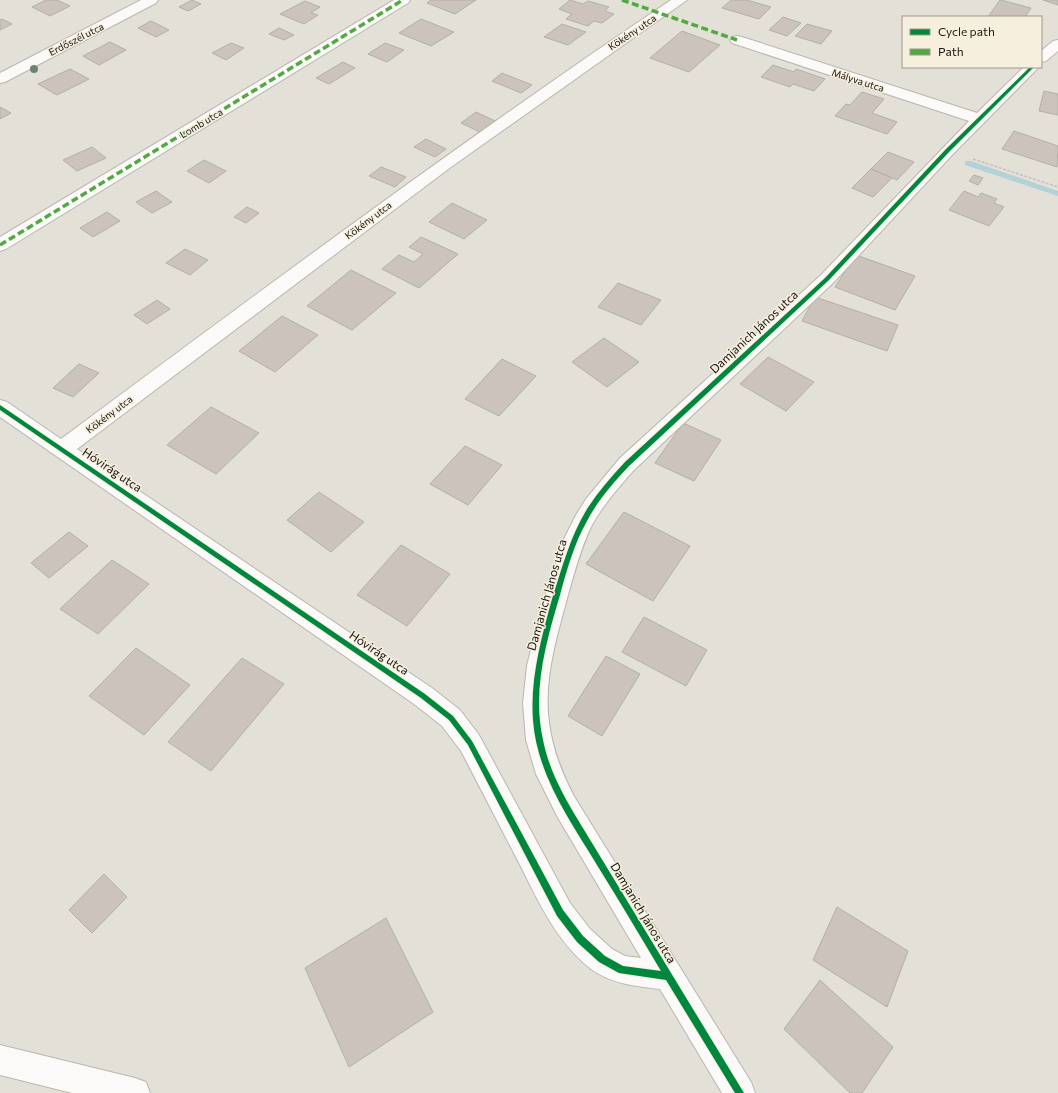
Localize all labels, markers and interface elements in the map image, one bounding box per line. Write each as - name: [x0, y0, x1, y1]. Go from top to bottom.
- street label: Kökény utca: [606, 12, 658, 52]
- legend: [902, 16, 1042, 68]
- street label: Erdőszél utca: [46, 20, 106, 58]
- text: Cycle path: [938, 24, 995, 38]
- text: Path: [938, 44, 964, 58]
- street label: Mályva utca: [830, 66, 886, 94]
- street label: Lomb utca: [177, 105, 225, 141]
- street label: Kökény utca: [342, 199, 394, 241]
- street label: Damjanich János utca: [706, 287, 801, 376]
- street label: Kökény utca: [83, 393, 135, 435]
- street label: Hóvirág utca: [80, 444, 145, 494]
- street label: Damjanich János utca: [523, 537, 570, 652]
- street label: Hóvirág utca: [347, 627, 412, 677]
- street label: Damjanich János utca: [607, 860, 680, 966]

